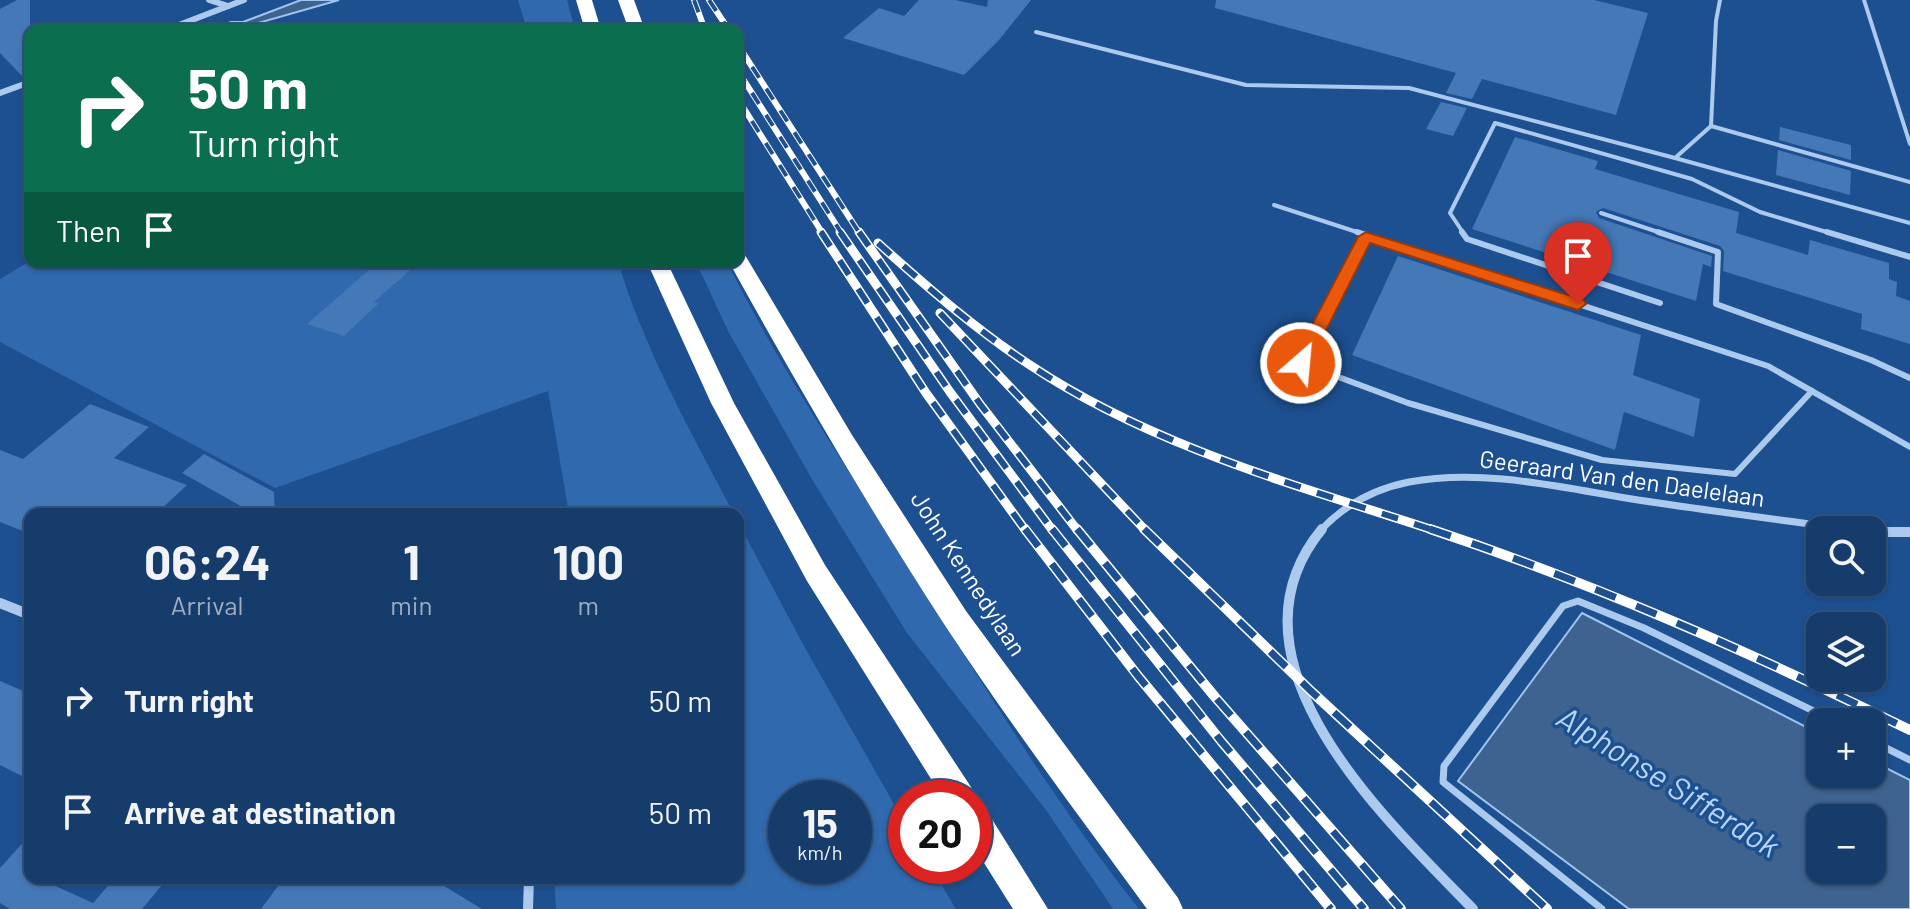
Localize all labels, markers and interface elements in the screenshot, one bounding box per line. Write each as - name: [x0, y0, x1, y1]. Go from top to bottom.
- text: 50 m: [188, 53, 308, 120]
- icon: right: [56, 56, 160, 160]
- text: Turn right: [188, 121, 340, 164]
- icon: arrive: [137, 208, 181, 252]
- text: Then: [56, 212, 121, 248]
- pin: [1544, 222, 1612, 304]
- icon: arrive: [1556, 234, 1600, 278]
- position arrow: [1259, 321, 1343, 405]
- street label: Geeraard Van den Daelelaan: [1478, 443, 1767, 512]
- street label: John Kennedylaan: [905, 485, 1033, 661]
- map controls: [1806, 516, 1886, 884]
- button: search: [1806, 516, 1886, 596]
- text: 06:24: [144, 532, 270, 590]
- text: 1: [403, 532, 420, 590]
- text: 100: [552, 532, 624, 590]
- text: Arrival: [171, 589, 243, 620]
- text: min: [390, 589, 432, 620]
- text: m: [577, 589, 599, 620]
- button: layers: [1806, 612, 1886, 692]
- icon: right: [56, 678, 100, 722]
- text: Turn right: [124, 682, 254, 718]
- text: 50 m: [649, 682, 712, 718]
- water label: Alphonse Sifferdok: [1551, 697, 1788, 864]
- button: +: [1806, 708, 1886, 788]
- speed limit sign: 20: [888, 780, 992, 884]
- icon: arrive: [56, 790, 100, 834]
- text: Arrive at destination: [124, 794, 396, 830]
- text: 50 m: [649, 794, 712, 830]
- text: 15: [802, 798, 838, 846]
- button: −: [1806, 804, 1886, 884]
- text: km/h: [797, 840, 843, 864]

